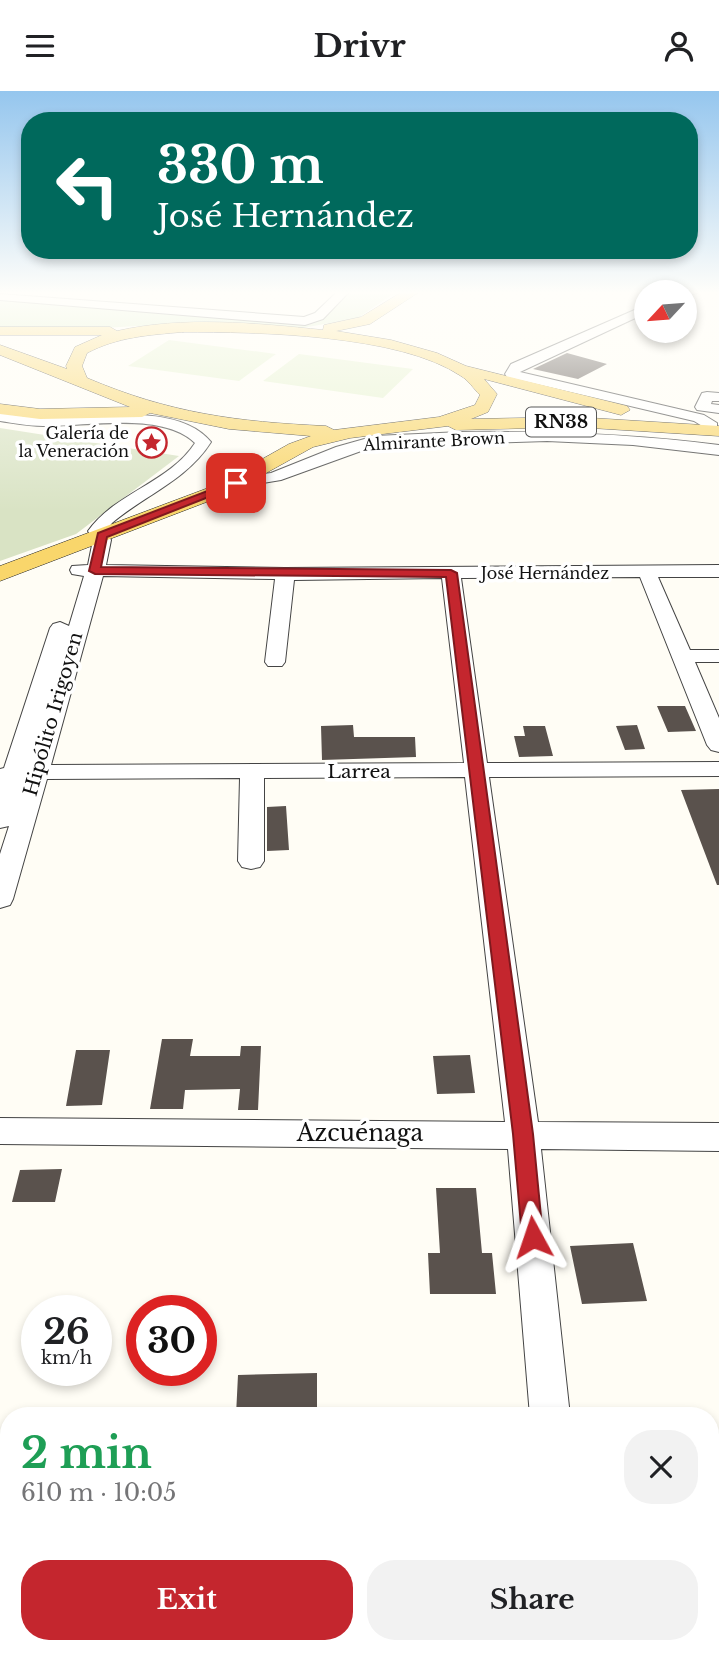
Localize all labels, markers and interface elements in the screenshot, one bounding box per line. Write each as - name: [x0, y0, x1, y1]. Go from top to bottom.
- text: Drivr: [313, 26, 406, 66]
- icon: menu: [21, 27, 59, 65]
- icon: person: [660, 27, 698, 65]
- text: 330 m: [157, 135, 324, 196]
- icon: left: [42, 140, 133, 231]
- text: José Hernández: [157, 196, 414, 236]
- north arrow: [634, 280, 696, 343]
- map controls: [634, 280, 697, 343]
- road number: RN38: [526, 407, 596, 437]
- place label: Galería de la Veneración: [19, 423, 129, 461]
- place icon: Galería de la Veneración: [135, 425, 169, 459]
- street label: Almirante Brown: [362, 427, 505, 455]
- pin: [206, 453, 266, 513]
- icon: arrive: [217, 464, 255, 502]
- street label: José Hernández: [479, 563, 609, 583]
- street label: Hipólito Irigoyen: [19, 629, 87, 799]
- street label: Larrea: [327, 760, 391, 783]
- street label: Azcuénaga: [296, 1119, 424, 1147]
- position arrow: [496, 1200, 570, 1274]
- speed limit sign: 30: [126, 1295, 217, 1386]
- text: 26: [43, 1310, 90, 1353]
- text: km/h: [41, 1347, 92, 1369]
- text: 2 min: [21, 1427, 152, 1479]
- button: close: [624, 1430, 698, 1504]
- text: 610 m · 10:05: [21, 1479, 176, 1507]
- button: Exit: [21, 1560, 353, 1640]
- button: Share: [367, 1560, 698, 1640]

